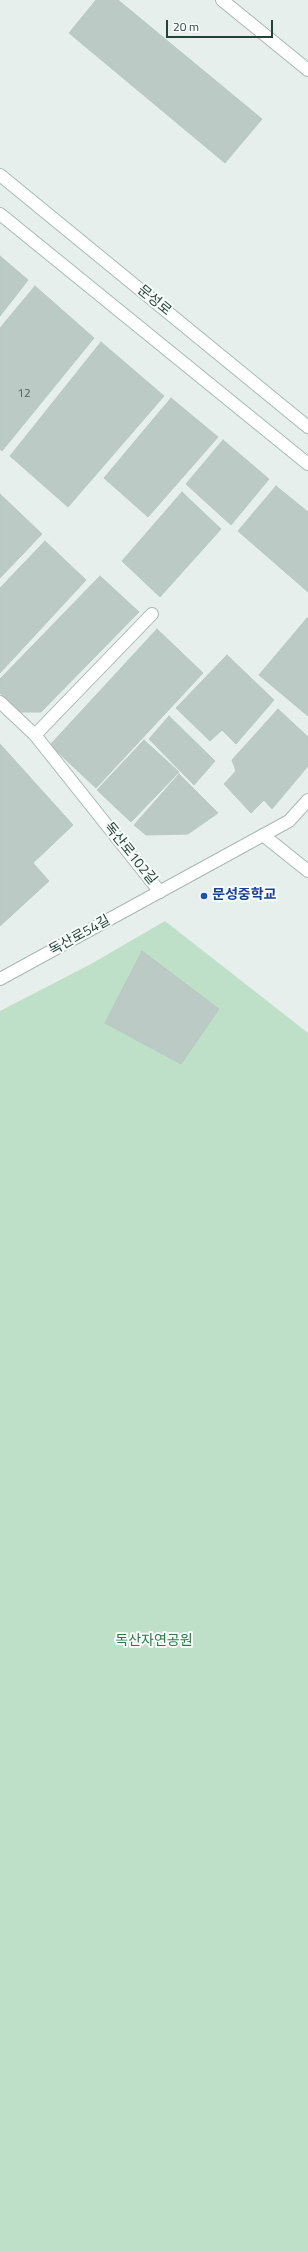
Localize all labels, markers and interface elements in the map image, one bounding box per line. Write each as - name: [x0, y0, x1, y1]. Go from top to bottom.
- scale bar: [168, 12, 275, 38]
- text: 20 m: [173, 17, 199, 36]
- street label: 문성로: [134, 282, 174, 320]
- house number: 12: [17, 387, 31, 401]
- street label: 독산로102길: [100, 820, 160, 888]
- place label: 문성중학교: [212, 888, 276, 904]
- marker: 문성중학교: [199, 891, 209, 901]
- street label: 독산로54길: [47, 912, 113, 960]
- park label: 독산자연공원: [115, 1634, 193, 1650]

